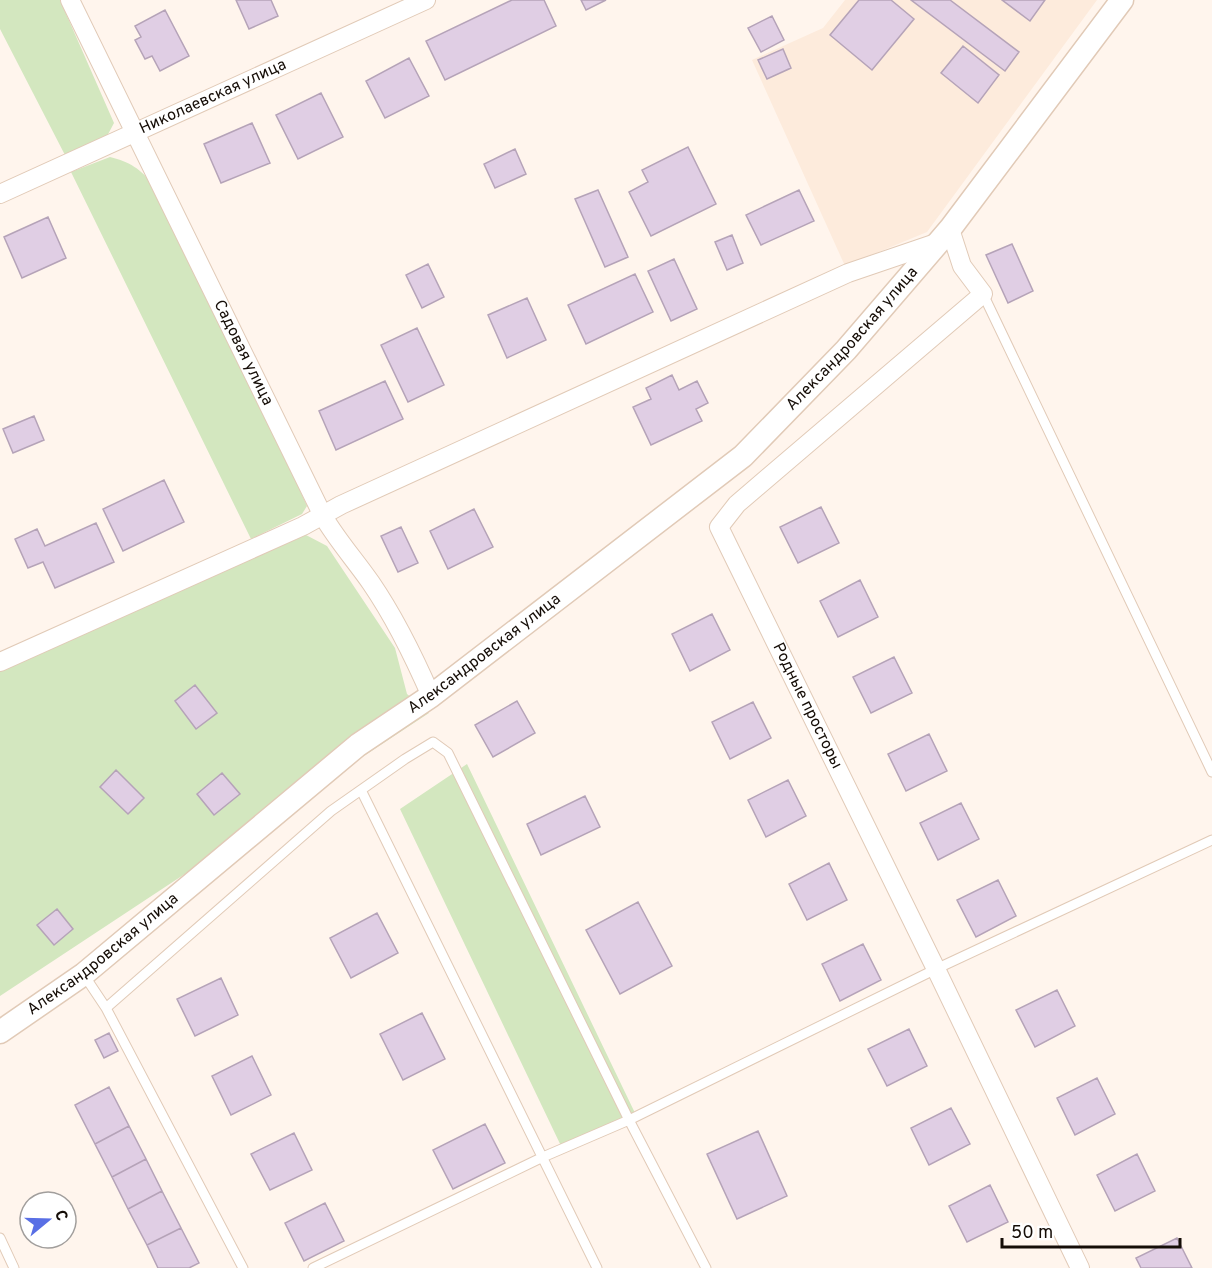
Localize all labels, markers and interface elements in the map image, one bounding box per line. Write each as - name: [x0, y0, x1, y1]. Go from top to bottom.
- street label: Николаевская улица: [136, 55, 290, 139]
- street label: Александровская улица: [782, 263, 923, 415]
- street label: Садовая улица: [209, 297, 277, 409]
- street label: Александровская улица: [404, 590, 565, 719]
- street label: Родные просторы: [768, 640, 846, 772]
- street label: Александровская улица: [23, 889, 183, 1020]
- north arrow: [18, 1190, 78, 1250]
- text: С: [49, 1208, 71, 1224]
- scale bar: [1002, 1211, 1180, 1249]
- text: 50 m: [1011, 1222, 1053, 1245]

